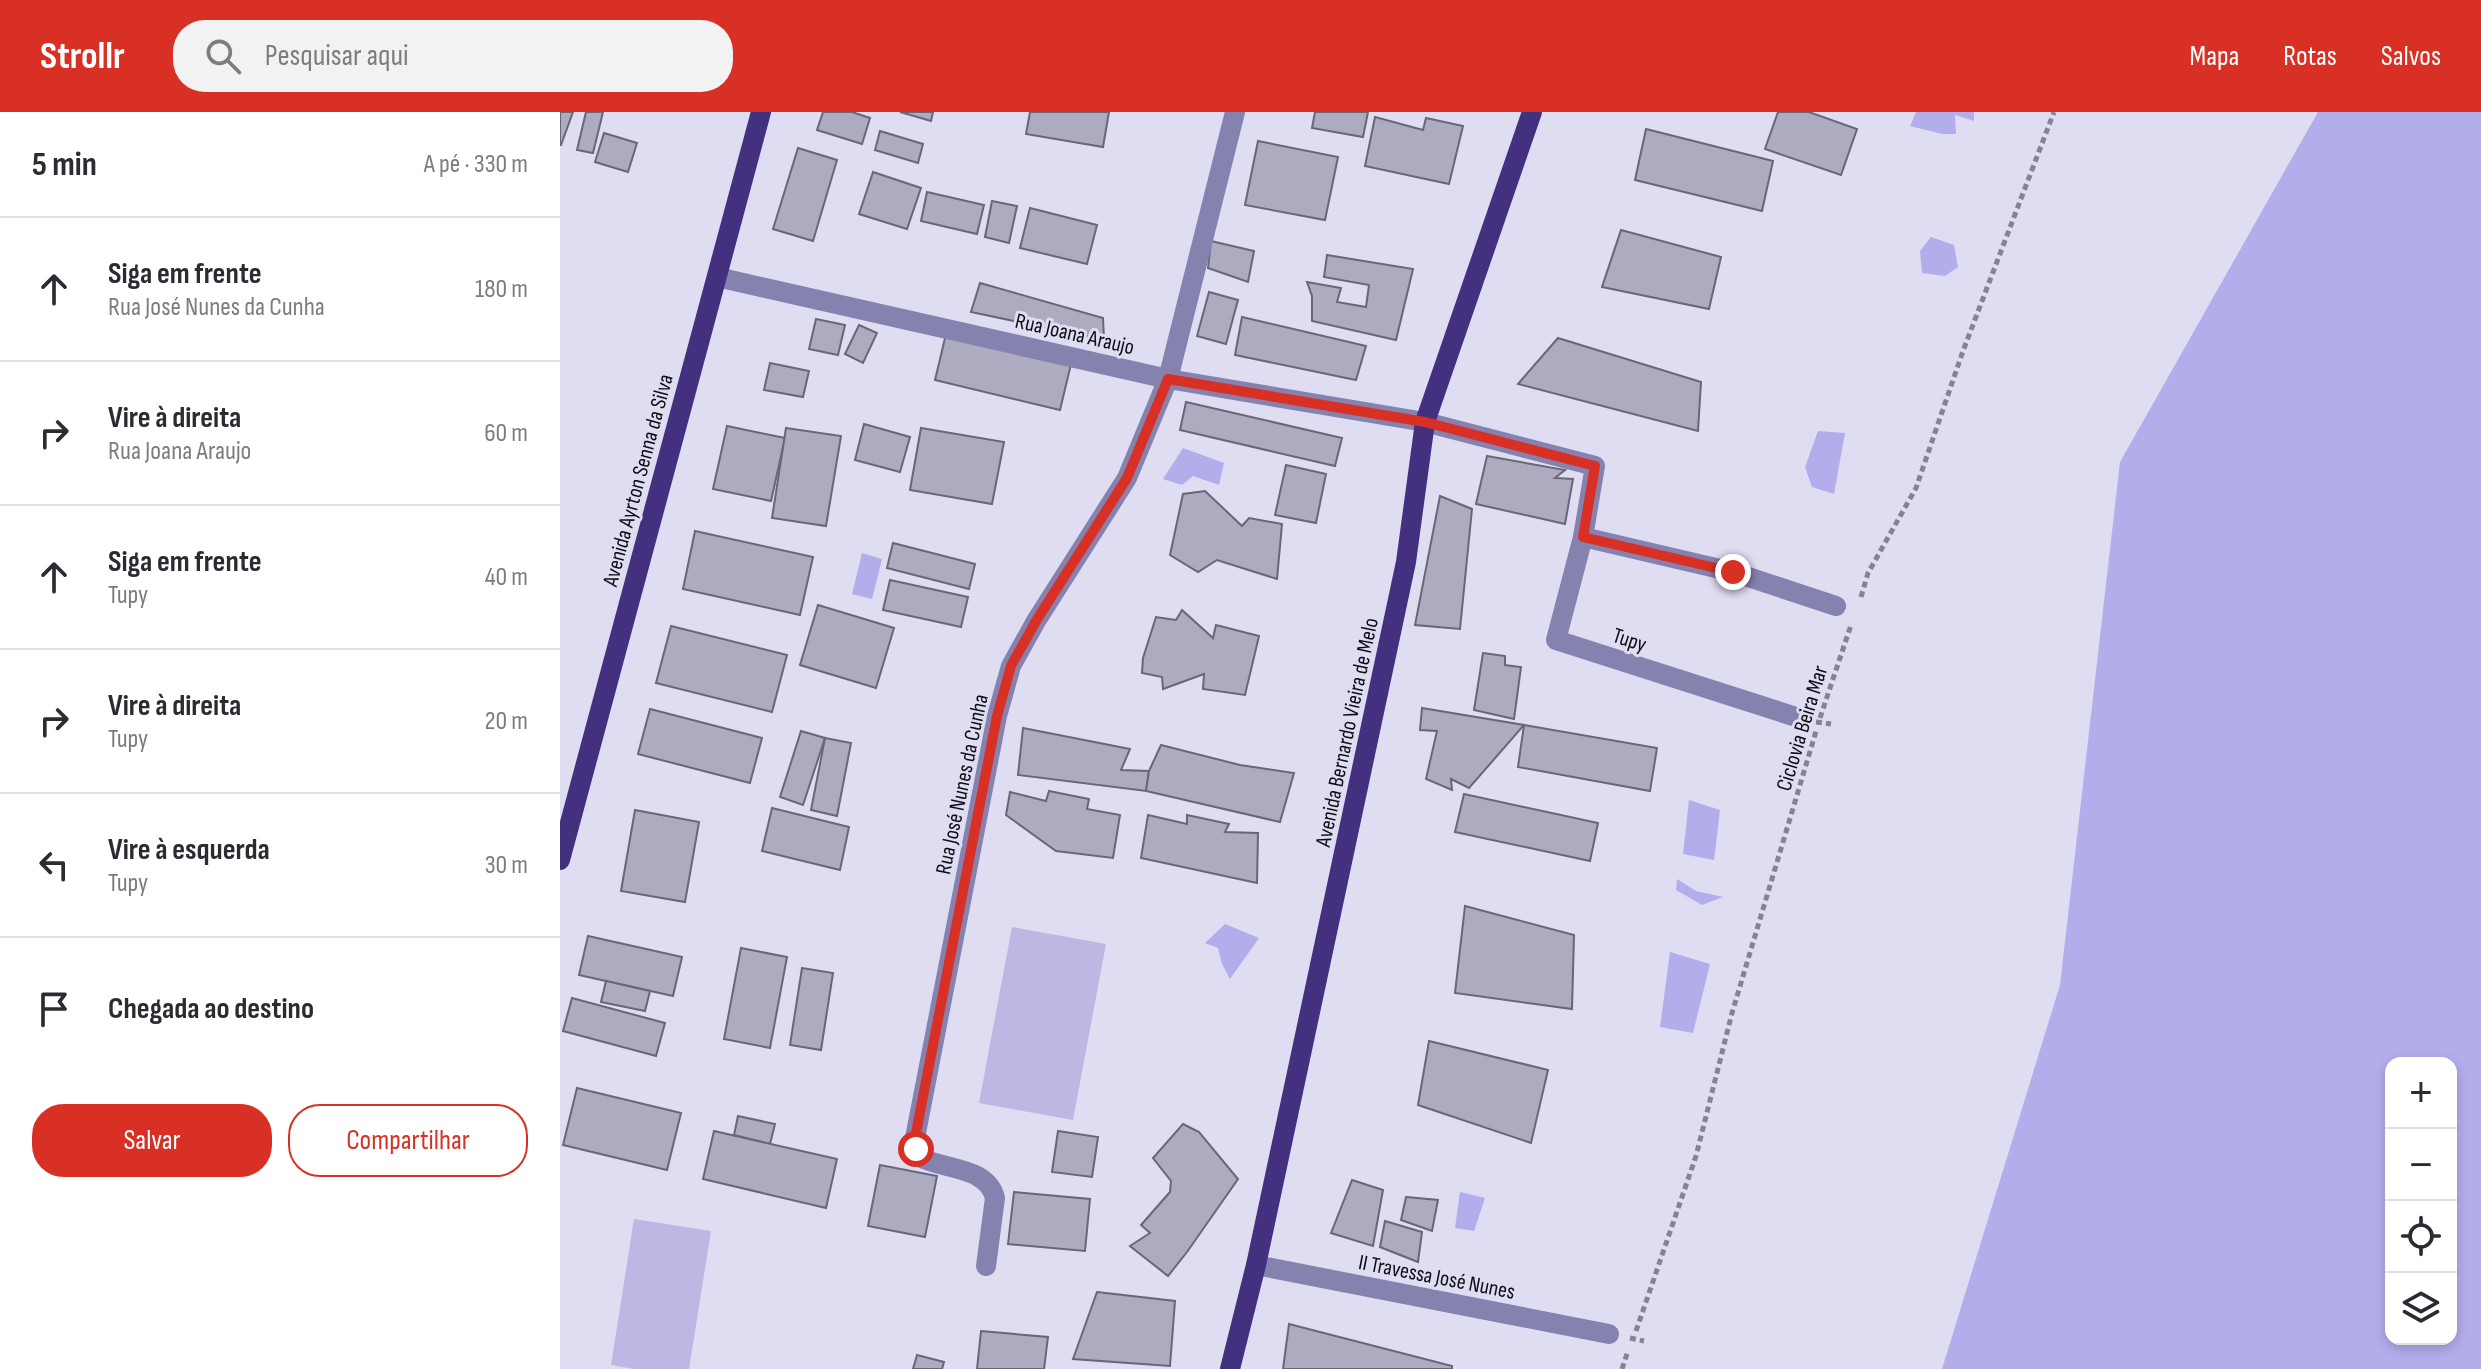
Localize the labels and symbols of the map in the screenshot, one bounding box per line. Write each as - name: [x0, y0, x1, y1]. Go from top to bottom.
- street label: Rua Joana Araujo: [1013, 308, 1137, 361]
- street label: Avenida Ayrton Senna da Silva: [597, 371, 680, 590]
- route end: [1715, 554, 1751, 590]
- street label: Avenida Bernardo Vieira de Melo: [1310, 616, 1385, 850]
- street label: Tupy: [1609, 622, 1650, 659]
- street label: Ciclovia Beira Mar: [1771, 662, 1834, 794]
- street label: Rua José Nunes da Cunha: [930, 692, 995, 877]
- route start: [898, 1131, 934, 1167]
- street label: II Travessa José Nunes: [1356, 1249, 1517, 1306]

